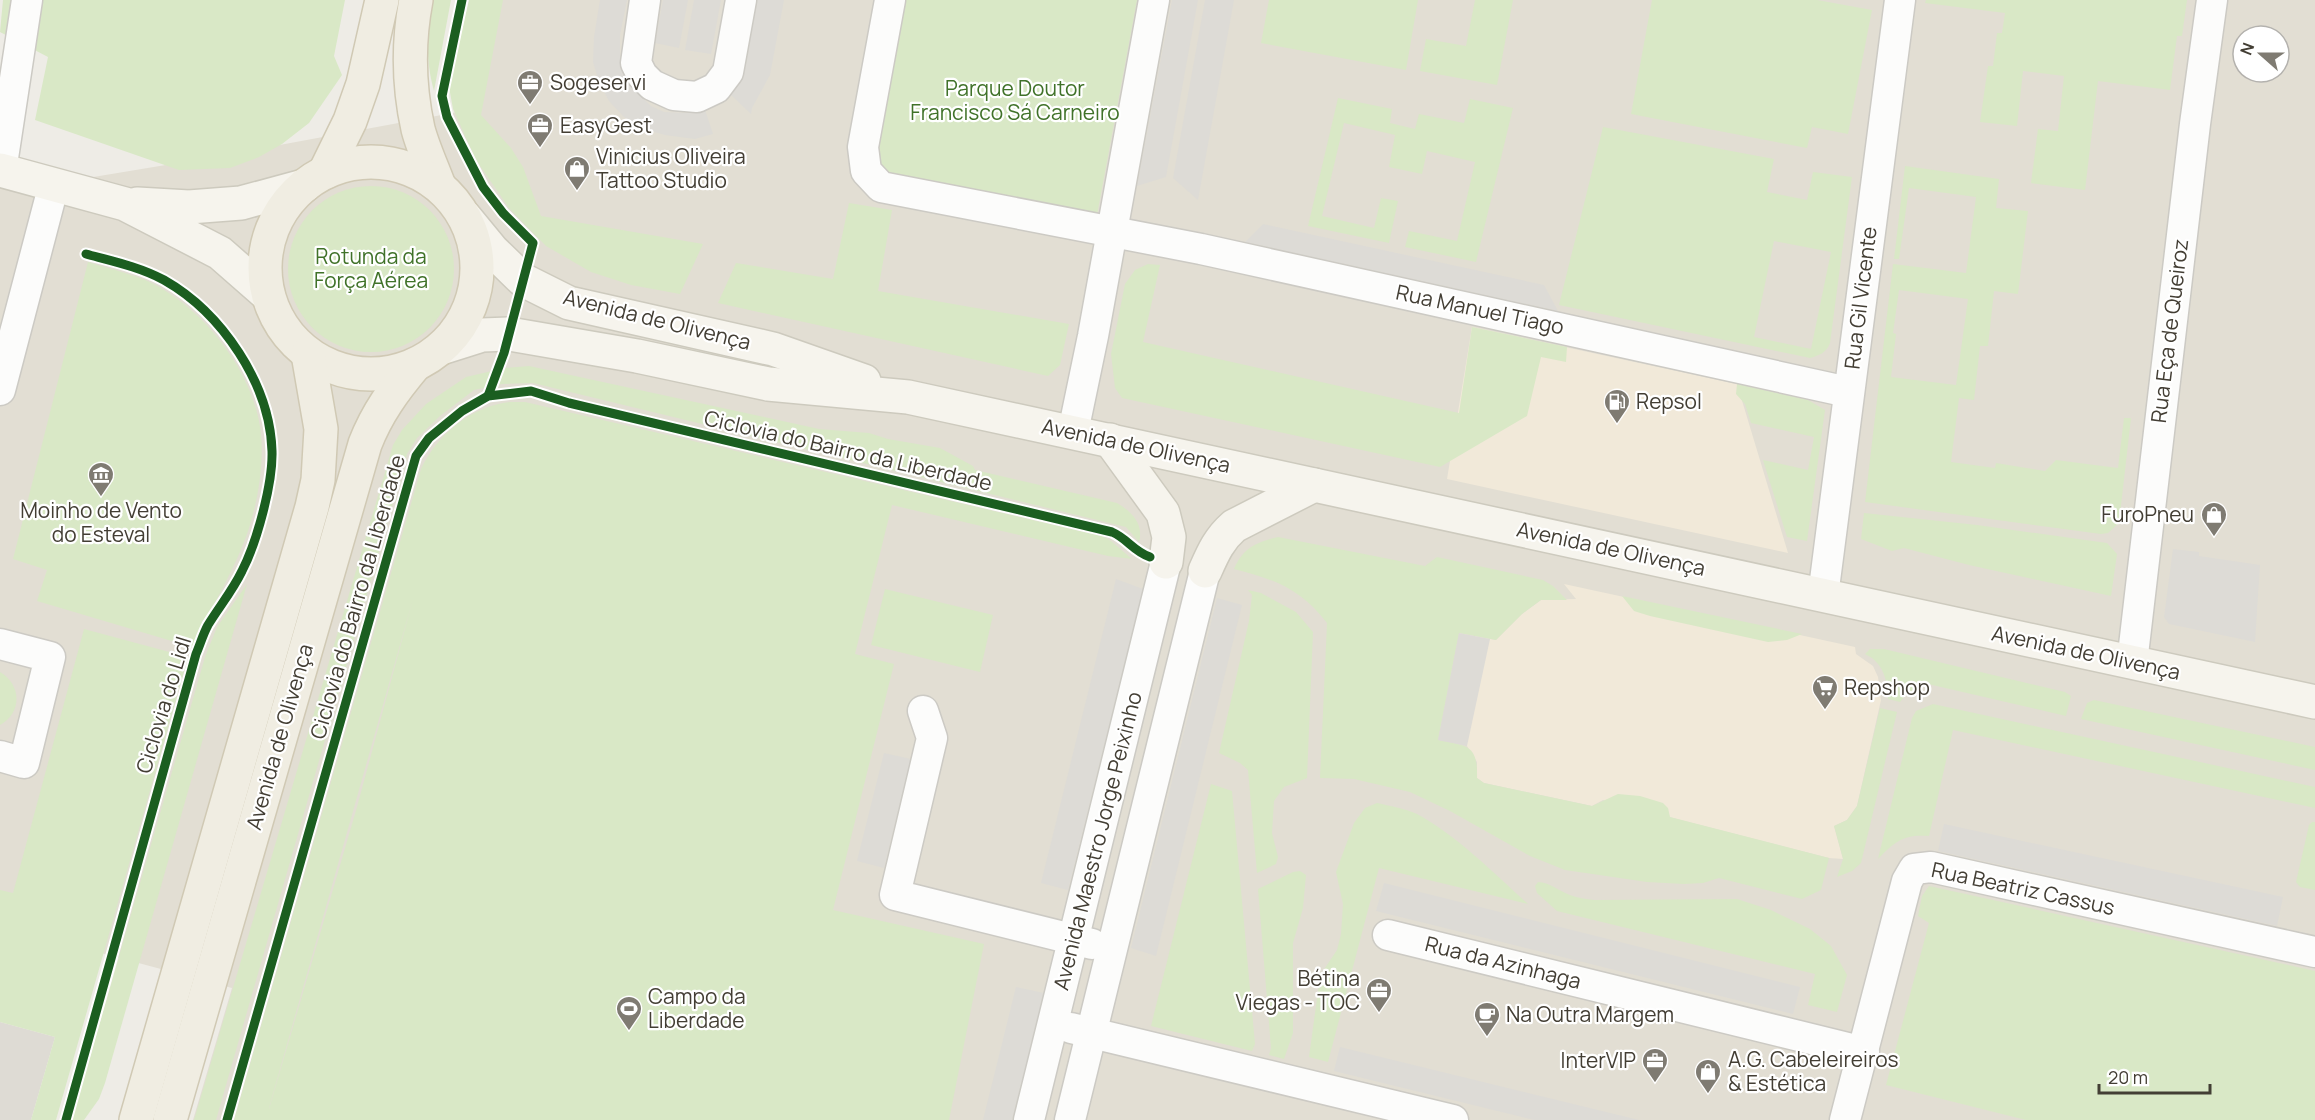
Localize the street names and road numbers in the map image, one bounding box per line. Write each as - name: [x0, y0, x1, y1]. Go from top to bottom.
- street label: Rua Gil Vicente: [1837, 225, 1883, 371]
- street label: Rua Eça de Queiroz: [2144, 237, 2194, 425]
- street label: Rua Manuel Tiago: [1394, 278, 1567, 341]
- street label: Avenida de Olivença: [561, 282, 754, 356]
- street label: Ciclovia do Bairro da Liberdade: [702, 403, 995, 497]
- street label: Avenida de Olivença: [1039, 411, 1233, 479]
- street label: Ciclovia do Bairro da Liberdade: [303, 451, 411, 742]
- street label: Avenida de Olivença: [1514, 514, 1708, 582]
- street label: Avenida de Olivença: [1989, 618, 2183, 686]
- street label: Ciclovia do Lidl: [129, 633, 197, 777]
- street label: Avenida de Olivença: [239, 641, 319, 833]
- street label: Avenida Maestro Jorge Peixinho: [1046, 689, 1148, 993]
- street label: Rua Beatriz Cassus: [1929, 855, 2117, 921]
- street label: Rua da Azinhaga: [1422, 929, 1584, 995]

